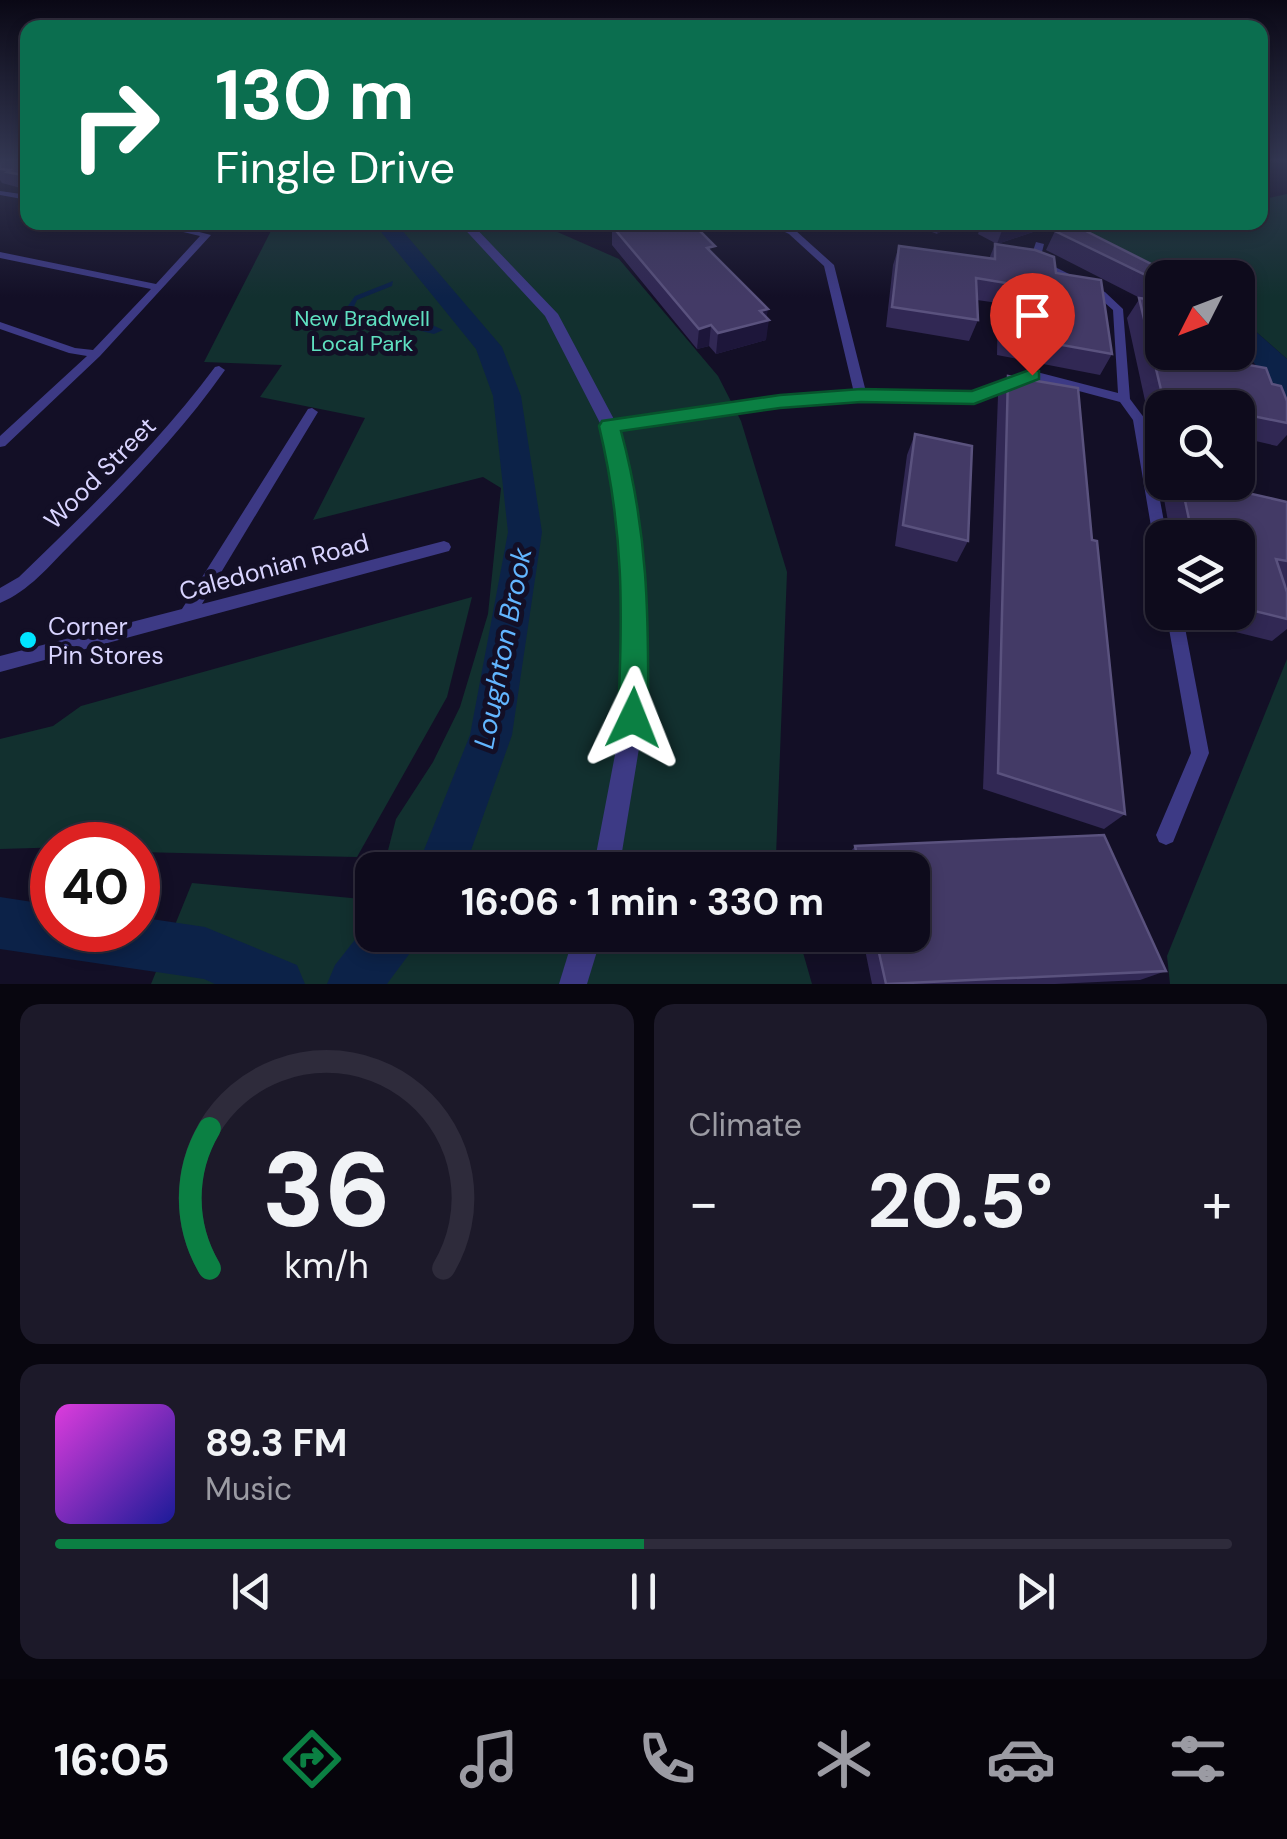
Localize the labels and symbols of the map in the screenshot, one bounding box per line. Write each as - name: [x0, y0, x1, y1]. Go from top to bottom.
- north arrow: [1145, 260, 1255, 370]
- pin: [990, 273, 1075, 376]
- park label: New Bradwell Local Park: [294, 304, 430, 358]
- street label: Wood Street: [37, 410, 163, 536]
- street label: Caledonian Road: [176, 526, 372, 608]
- water label: Loughton Brook: [465, 544, 541, 752]
- place label: Corner Pin Stores: [48, 610, 164, 672]
- marker: Corner Pin Stores: [17, 629, 39, 651]
- position arrow: [581, 666, 685, 770]
- speed limit sign: 40: [30, 822, 160, 952]

